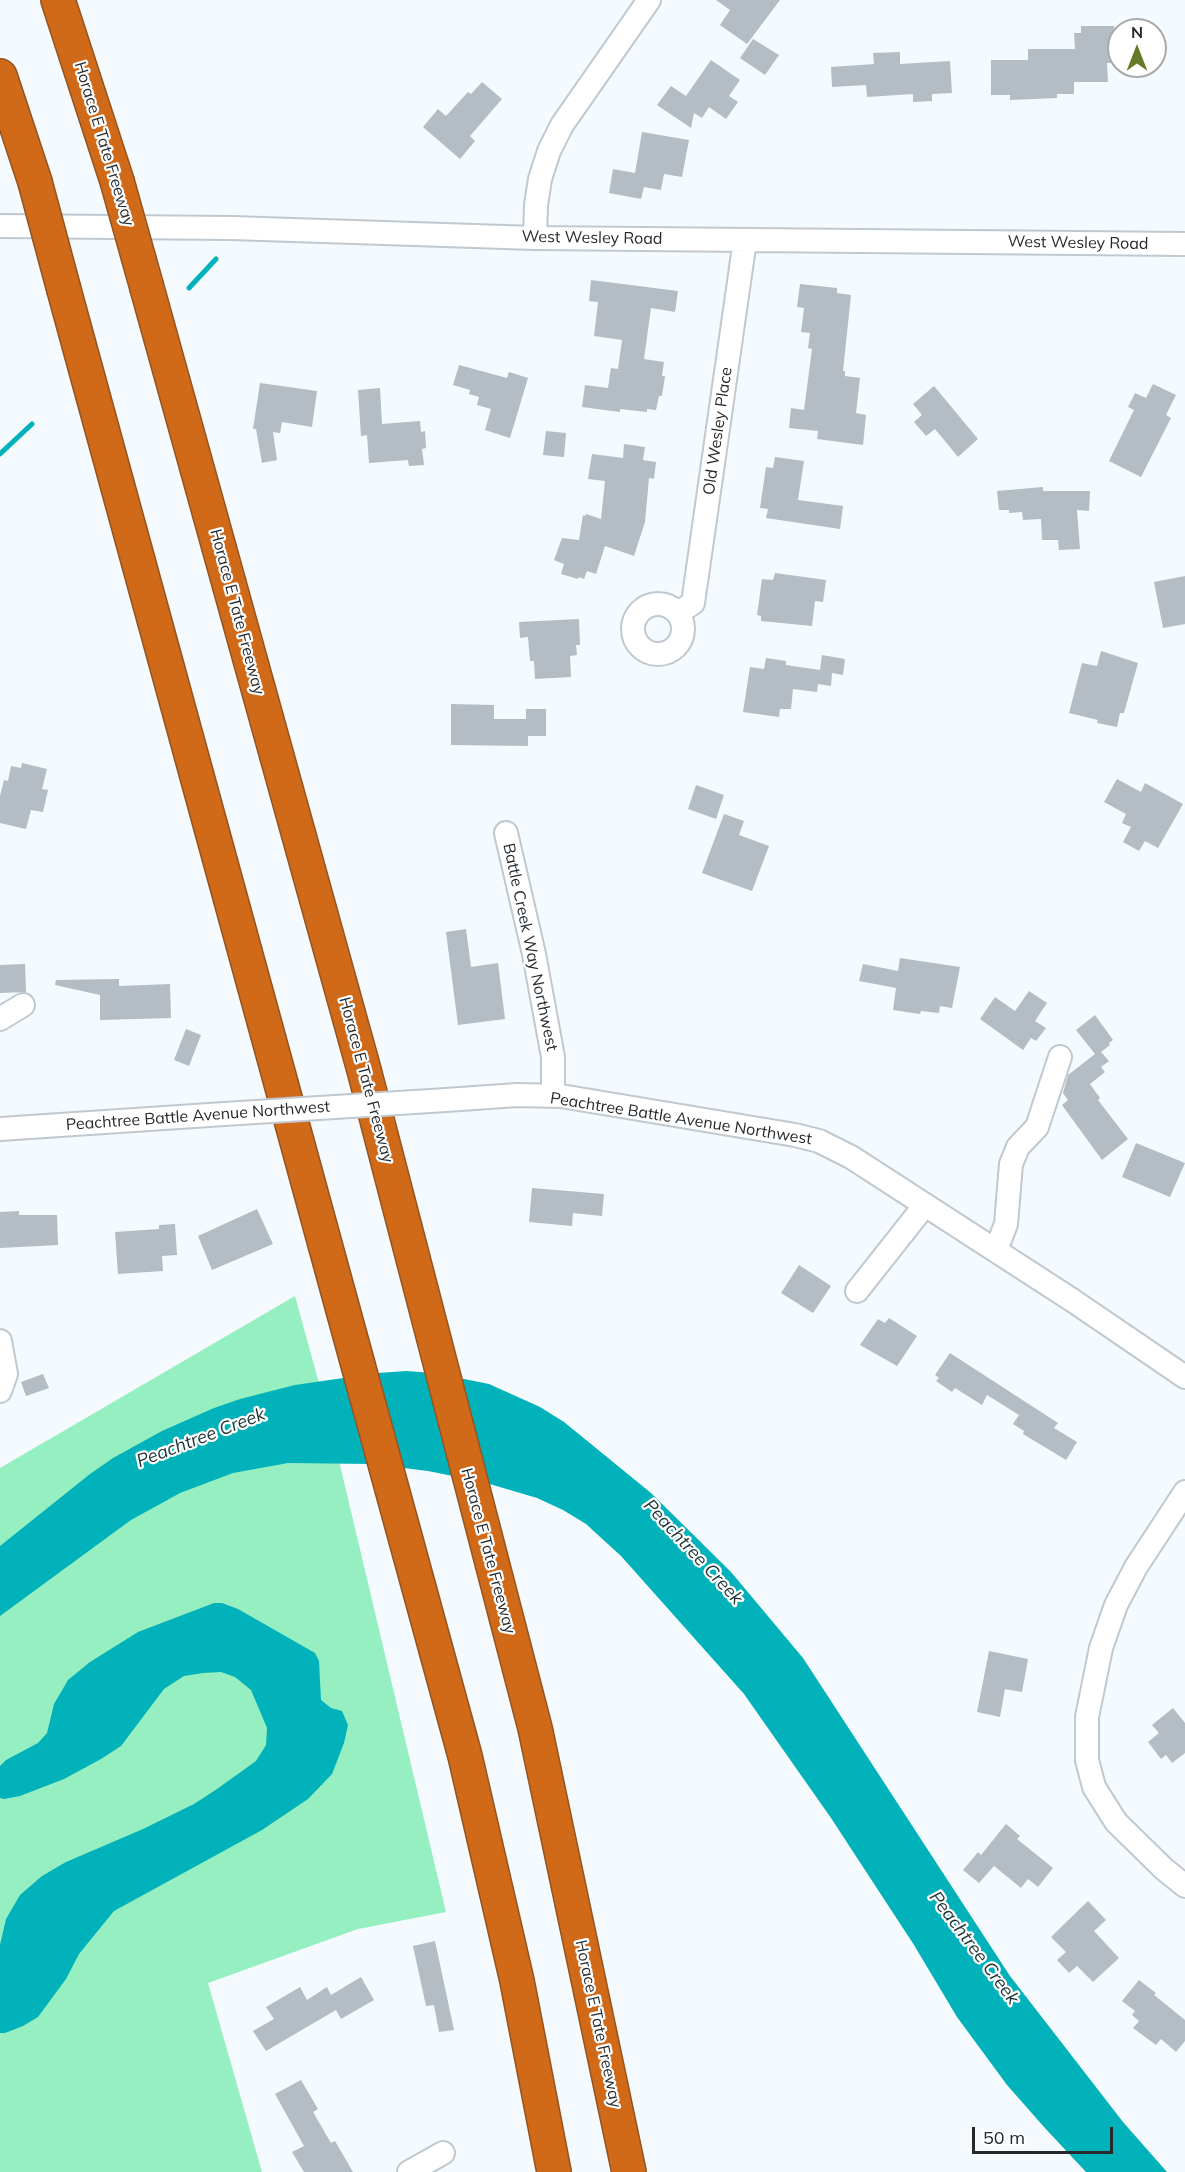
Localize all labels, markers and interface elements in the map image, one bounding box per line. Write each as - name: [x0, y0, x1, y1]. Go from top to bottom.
- north arrow: [1107, 18, 1167, 78]
- text: N: [1131, 22, 1143, 42]
- street label: Horace E Tate Freeway: [70, 59, 138, 229]
- street label: West Wesley Road: [521, 227, 663, 249]
- street label: West Wesley Road: [1007, 232, 1149, 254]
- street label: Old Wesley Place: [700, 366, 736, 496]
- street label: Horace E Tate Freeway: [206, 527, 268, 697]
- street label: Battle Creek Way Northwest: [499, 841, 561, 1053]
- street label: Horace E Tate Freeway: [335, 995, 397, 1165]
- street label: Peachtree Battle Avenue Northwest: [549, 1089, 813, 1149]
- street label: Peachtree Battle Avenue Northwest: [65, 1097, 331, 1135]
- water label: Peachtree Creek: [134, 1404, 268, 1472]
- street label: Horace E Tate Freeway: [457, 1466, 519, 1636]
- water label: Peachtree Creek: [639, 1495, 747, 1609]
- water label: Peachtree Creek: [924, 1887, 1024, 2009]
- street label: Horace E Tate Freeway: [571, 1938, 625, 2110]
- scale bar: [975, 2115, 1116, 2153]
- text: 50 m: [983, 2126, 1025, 2149]

